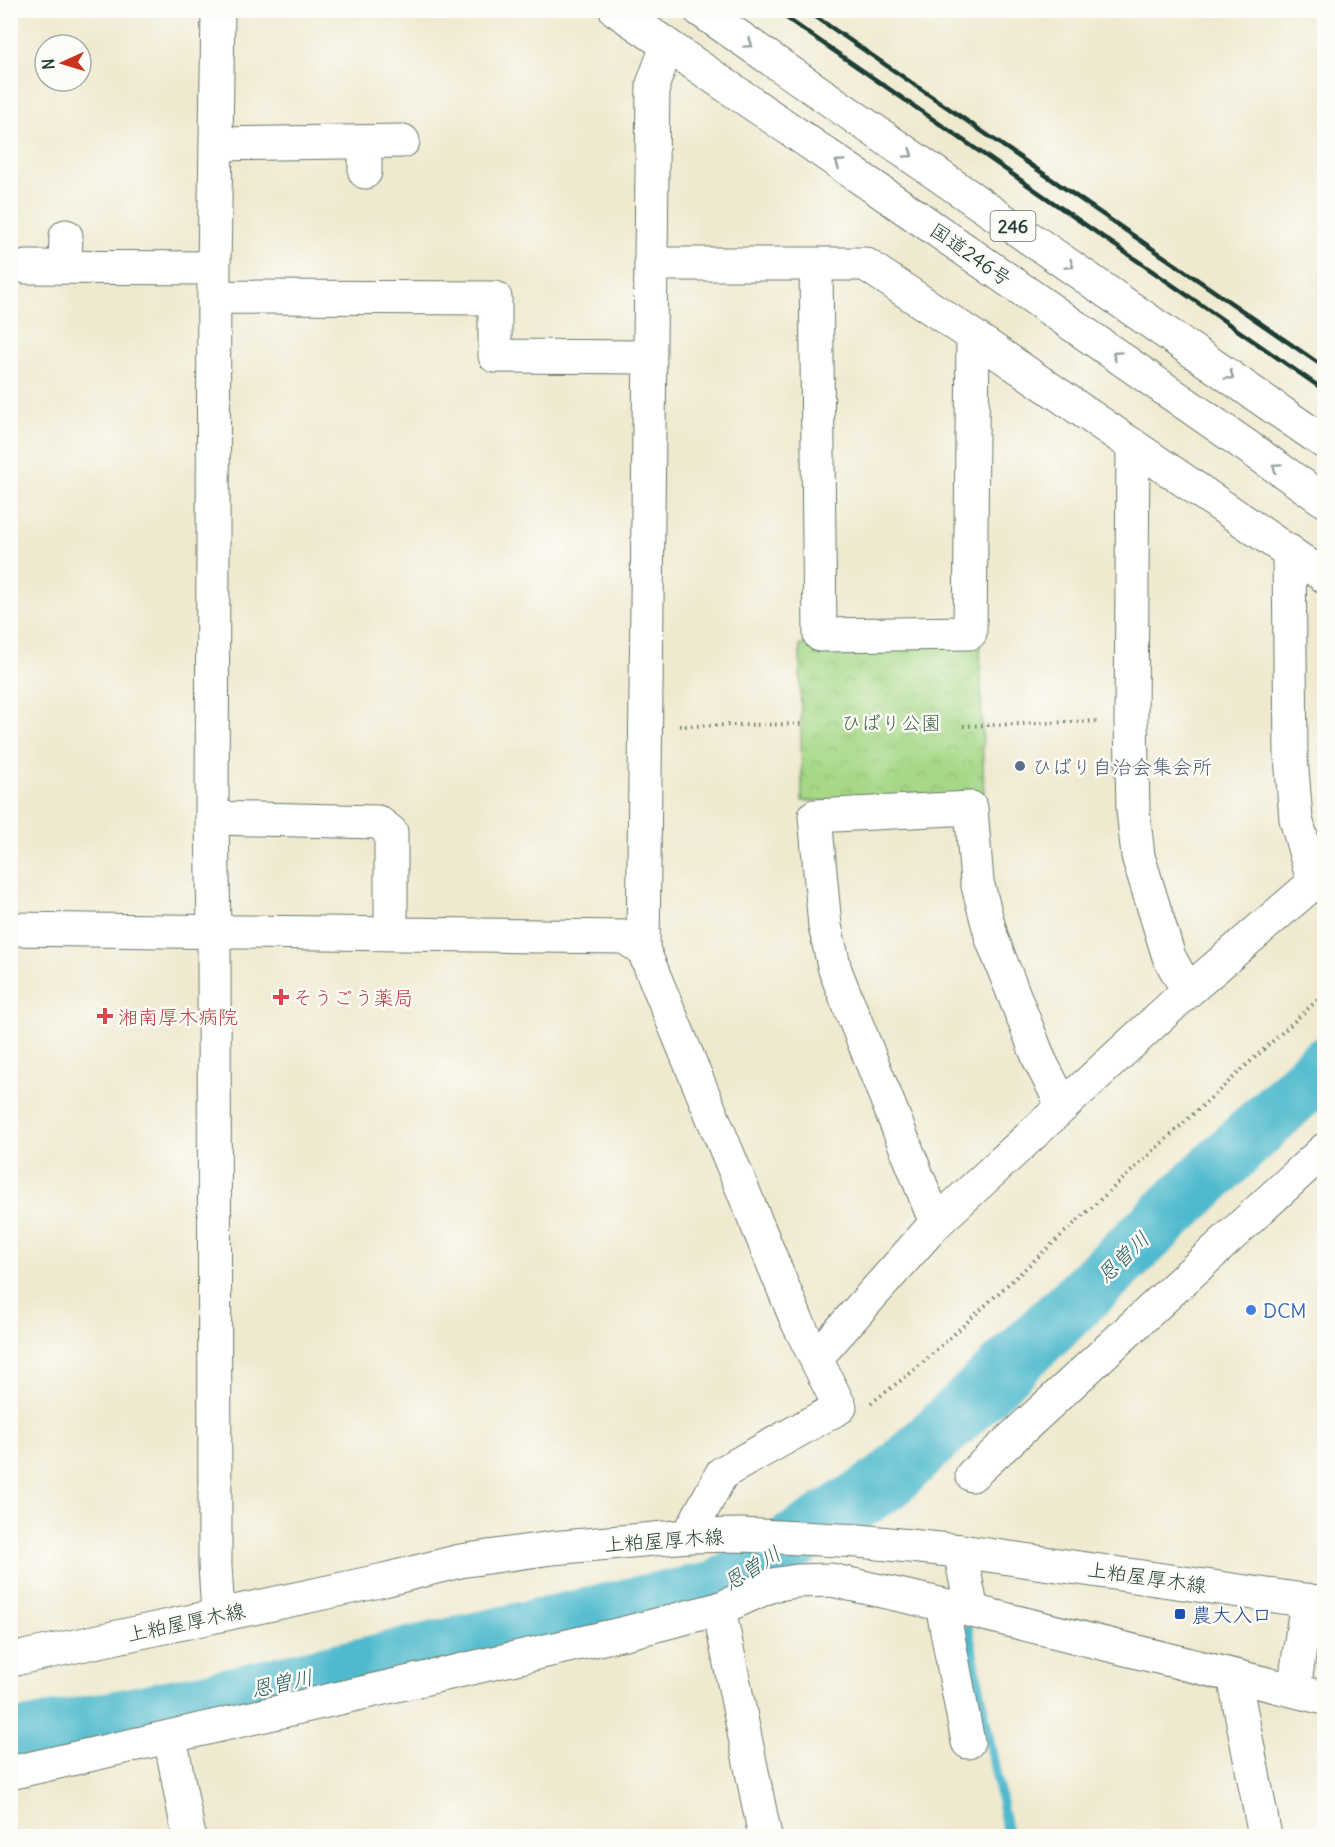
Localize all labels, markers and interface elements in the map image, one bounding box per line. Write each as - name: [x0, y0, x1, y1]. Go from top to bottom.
- north arrow: [33, 33, 93, 93]
- one-way arrow: [742, 37, 753, 48]
- text: N: [38, 58, 58, 70]
- one-way arrow: [903, 147, 914, 158]
- one-way arrow: [835, 160, 846, 171]
- road number: 246: [990, 211, 1036, 241]
- street label: 国道246号: [925, 217, 1017, 291]
- one-way arrow: [1063, 258, 1074, 269]
- one-way arrow: [1112, 351, 1123, 362]
- one-way arrow: [1223, 369, 1234, 380]
- one-way arrow: [1272, 463, 1283, 474]
- park label: ひばり公園: [841, 710, 941, 735]
- place label: ひばり自治会集会所: [1032, 754, 1212, 779]
- marker: ひばり自治会集会所: [1013, 759, 1027, 773]
- place label: そうごう薬局: [293, 985, 414, 1010]
- marker: そうごう薬局: [274, 990, 288, 1004]
- place label: 湘南厚木病院: [118, 1004, 238, 1029]
- marker: 湘南厚木病院: [96, 1007, 114, 1025]
- water label: 恩曽川: [1091, 1225, 1155, 1289]
- place label: DCM: [1263, 1298, 1307, 1323]
- marker: DCM: [1244, 1303, 1258, 1317]
- street label: 上粕屋厚木線: [603, 1523, 725, 1557]
- water label: 恩曽川: [718, 1540, 786, 1596]
- street label: 上粕屋厚木線: [1086, 1556, 1208, 1598]
- street label: 上粕屋厚木線: [125, 1597, 247, 1647]
- place label: 農大入口: [1192, 1602, 1272, 1627]
- marker: 農大入口: [1173, 1607, 1187, 1621]
- water label: 恩曽川: [248, 1663, 316, 1703]

